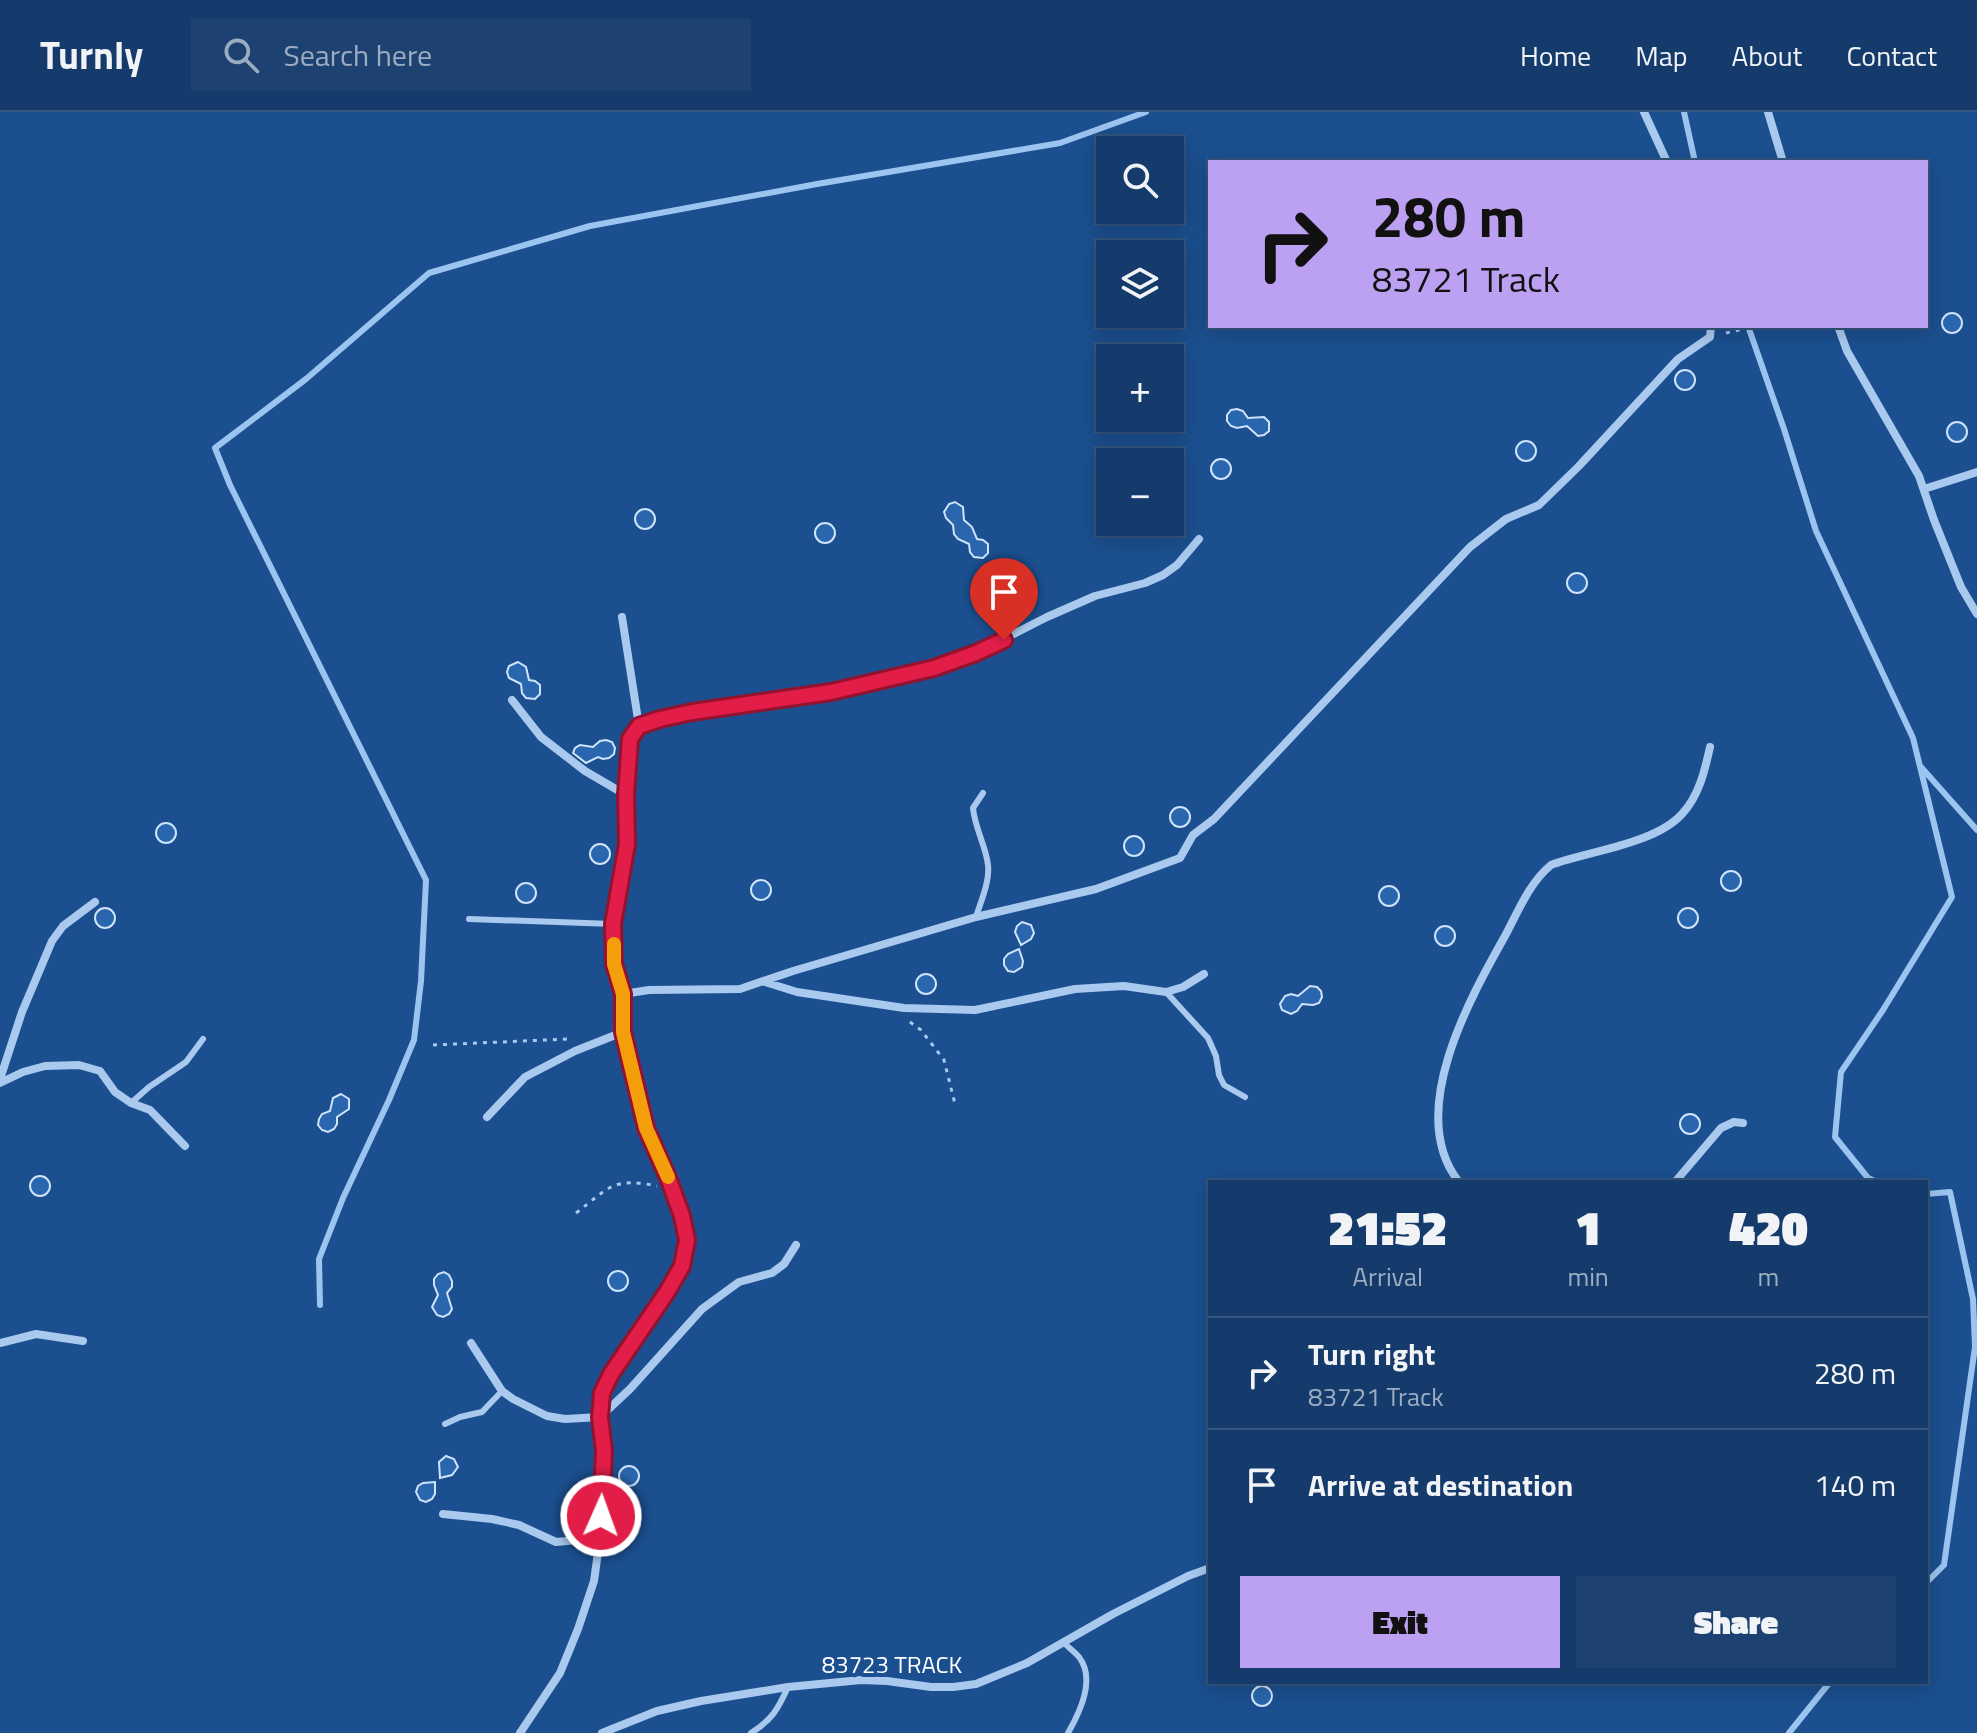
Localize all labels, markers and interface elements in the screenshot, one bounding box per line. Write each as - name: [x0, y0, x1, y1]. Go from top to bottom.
- search box: [191, 19, 751, 91]
- text: Turnly: [40, 26, 143, 84]
- text: Search here: [283, 32, 432, 78]
- icon: search: [219, 33, 263, 77]
- text: Home: [1520, 34, 1591, 77]
- text: Map: [1635, 34, 1688, 77]
- text: About: [1732, 34, 1802, 77]
- text: Contact: [1846, 34, 1937, 77]
- map controls: [1096, 136, 1184, 536]
- button: search: [1096, 136, 1184, 224]
- text: 280 m: [1372, 174, 1525, 259]
- icon: right: [1240, 192, 1344, 296]
- button: layers: [1096, 240, 1184, 328]
- text: 83721 Track: [1372, 251, 1560, 306]
- button: +: [1096, 344, 1184, 432]
- button: −: [1096, 448, 1184, 536]
- pin: [970, 558, 1038, 640]
- icon: arrive: [982, 570, 1026, 614]
- text: 21:52: [1328, 1191, 1447, 1264]
- text: 1: [1575, 1191, 1601, 1264]
- text: 420: [1729, 1191, 1808, 1264]
- text: Arrival: [1352, 1257, 1423, 1296]
- text: min: [1567, 1257, 1609, 1296]
- text: m: [1758, 1257, 1779, 1296]
- text: Turn right: [1308, 1331, 1436, 1377]
- text: 280 m: [1814, 1350, 1896, 1396]
- icon: right: [1240, 1351, 1284, 1395]
- text: 83721 Track: [1308, 1377, 1444, 1416]
- text: Arrive at destination: [1308, 1462, 1573, 1508]
- text: 140 m: [1814, 1462, 1896, 1508]
- icon: arrive: [1240, 1463, 1284, 1507]
- position arrow: [559, 1474, 643, 1558]
- button: Exit: [1240, 1576, 1560, 1668]
- button: Share: [1576, 1576, 1896, 1668]
- street label: 83723 TRACK: [822, 1646, 963, 1682]

